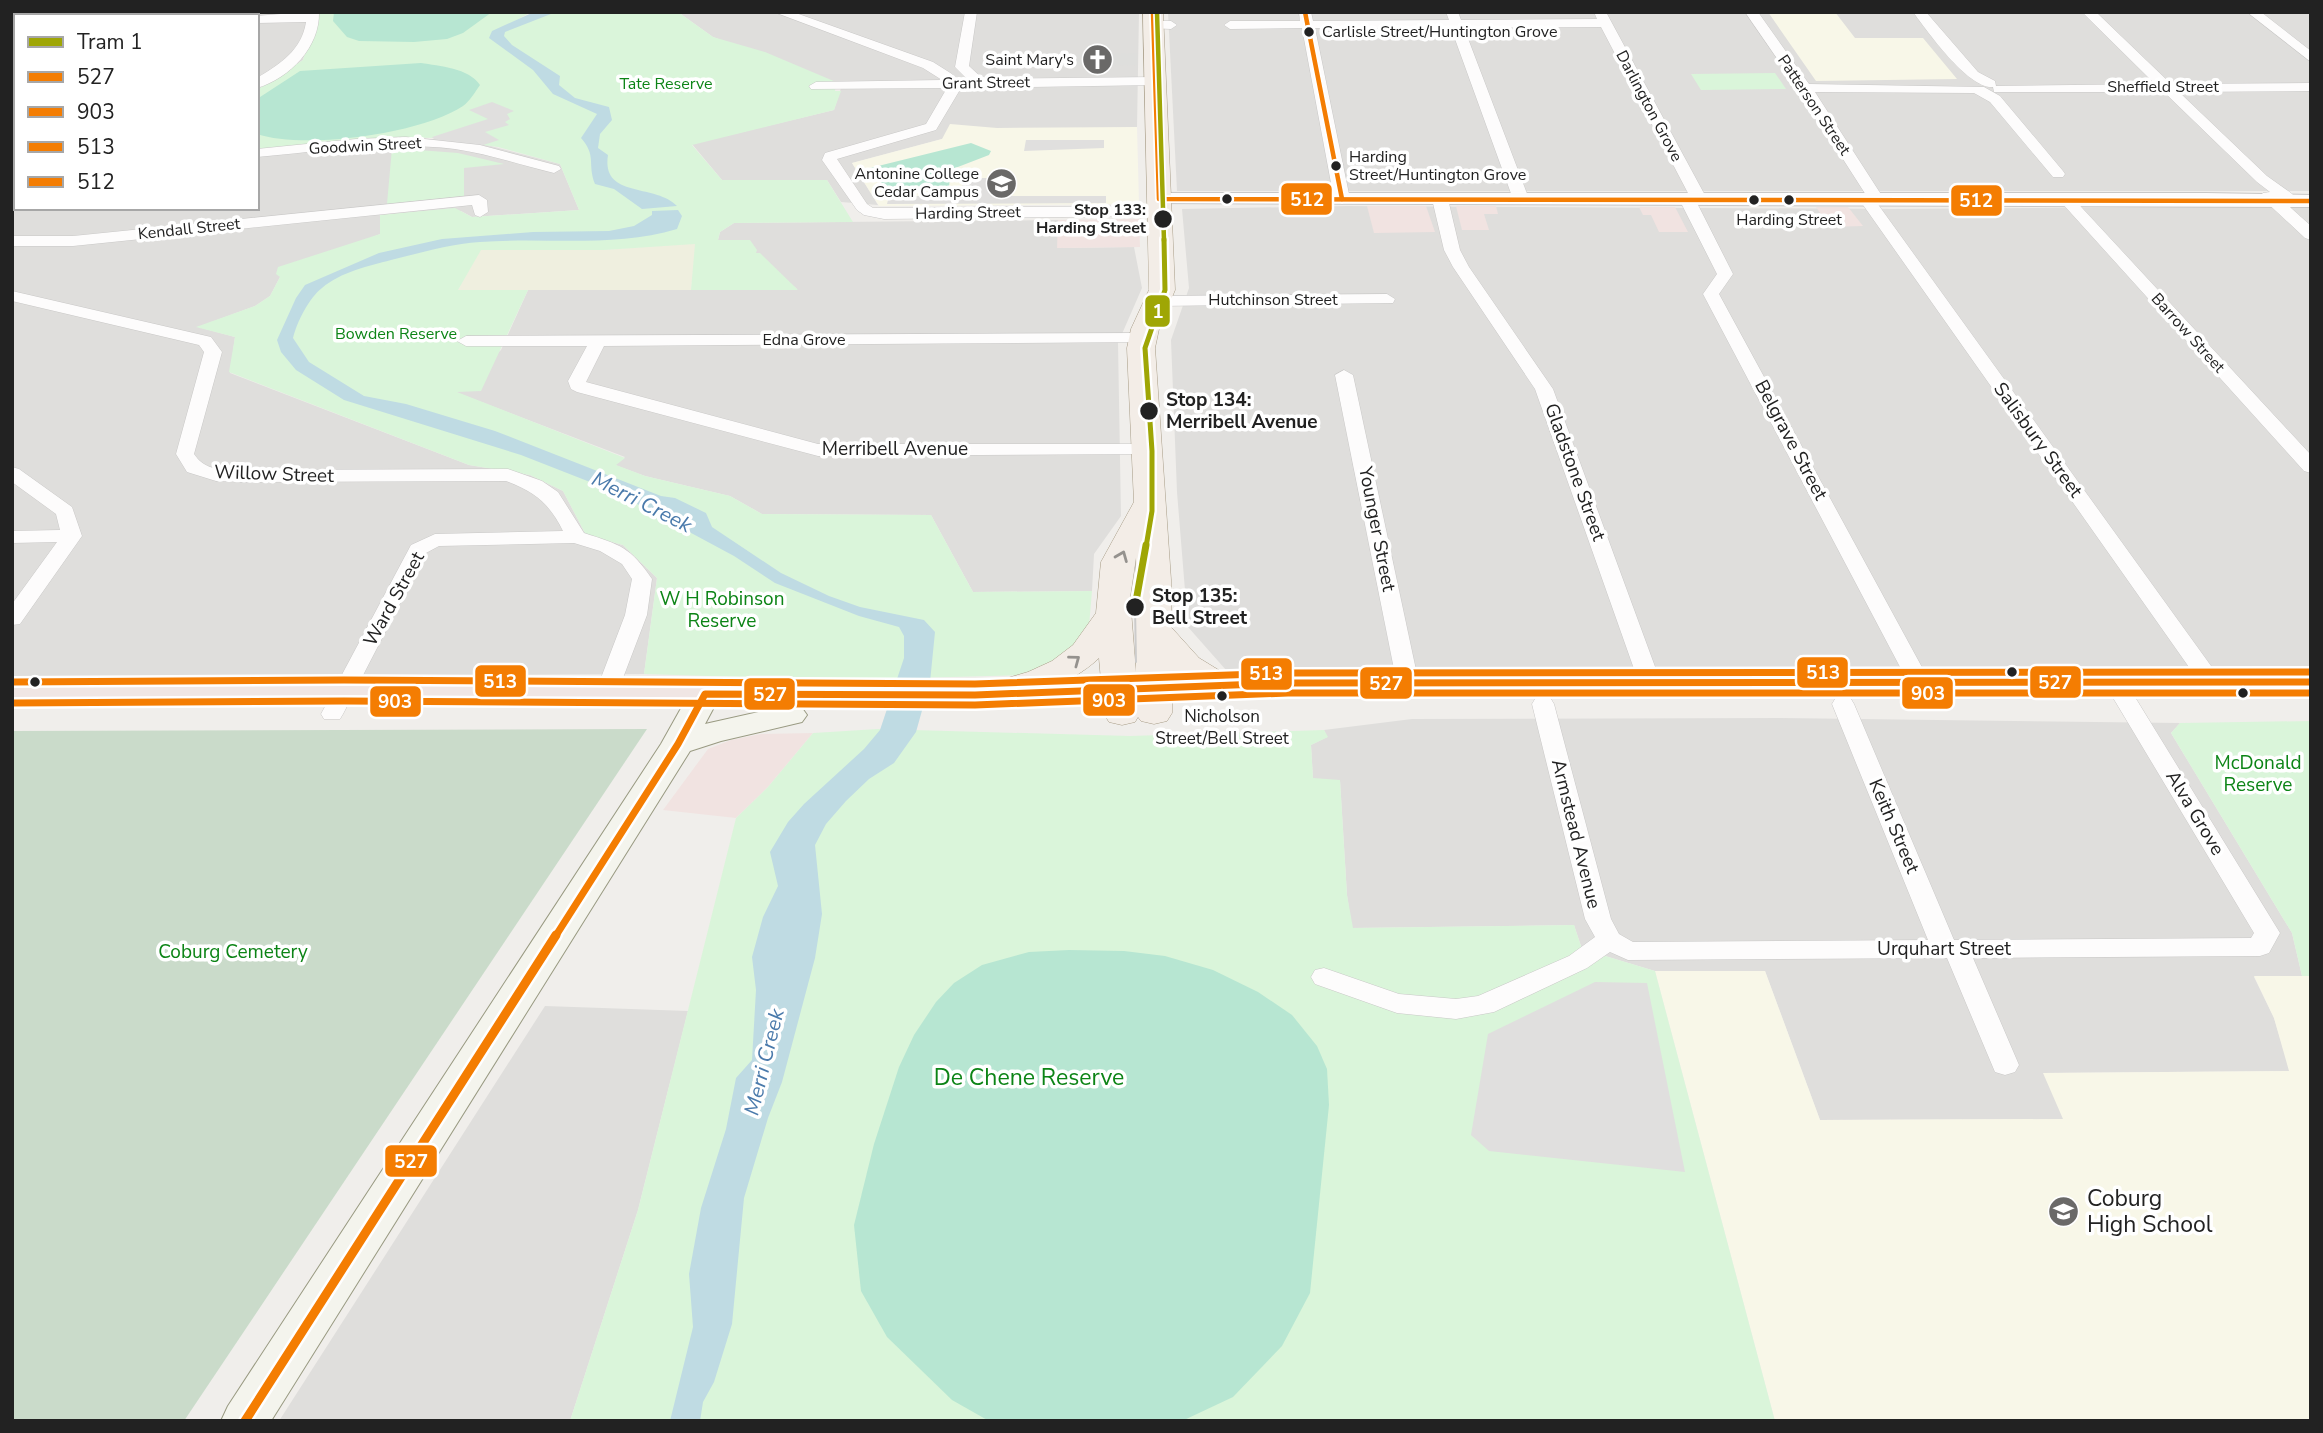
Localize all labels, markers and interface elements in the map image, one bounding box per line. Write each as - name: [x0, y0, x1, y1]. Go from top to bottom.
- legend: [14, 14, 259, 210]
- place label: Carlisle Street/Huntington Grove: [1322, 21, 1557, 43]
- marker: Carlisle Street/Huntington Grove: [1302, 25, 1316, 39]
- text: Tram 1: [77, 28, 143, 56]
- church icon: Saint Mary's: [1080, 43, 1114, 77]
- street label: Darlington Grove: [1610, 46, 1688, 166]
- place label: Saint Mary's: [985, 49, 1074, 71]
- street label: Patterson Street: [1772, 50, 1856, 160]
- text: 527: [77, 63, 115, 91]
- street label: Grant Street: [942, 71, 1031, 95]
- park label: Tate Reserve: [619, 73, 713, 95]
- street label: Sheffield Street: [2107, 76, 2219, 98]
- text: 903: [77, 98, 115, 126]
- street label: Goodwin Street: [308, 132, 422, 160]
- text: 513: [77, 133, 115, 161]
- place label: Harding Street/Huntington Grove: [1349, 146, 1526, 186]
- marker: Harding Street/Huntington Grove: [1329, 159, 1343, 173]
- place label: Antonine College Cedar Campus: [854, 163, 979, 203]
- school or university icon: Antonine College Cedar Campus: [985, 166, 1019, 200]
- text: 512: [77, 168, 115, 196]
- line badge: 512: [1280, 182, 1333, 216]
- line badge: 512: [1950, 184, 2003, 217]
- text: 512: [1290, 187, 1324, 213]
- text: 512: [1959, 188, 1993, 214]
- unlabelled marker: [1220, 192, 1234, 206]
- unlabelled marker: [1747, 193, 1761, 207]
- marker: Harding Street: [1782, 193, 1796, 207]
- place label: Stop 133: Harding Street: [1036, 199, 1147, 239]
- street label: Harding Street: [915, 201, 1021, 225]
- marker: Stop 133: Harding Street: [1152, 208, 1174, 230]
- place label: Harding Street: [1736, 209, 1842, 231]
- street label: Kendall Street: [137, 213, 241, 245]
- street label: Barrow Street: [2146, 288, 2230, 378]
- street label: Hutchinson Street: [1208, 289, 1338, 311]
- line badge: 1: [1144, 294, 1171, 328]
- text: 1: [1152, 299, 1164, 325]
- park label: Bowden Reserve: [335, 323, 457, 345]
- street label: Edna Grove: [763, 329, 845, 351]
- street label: Belgrave Street: [1748, 375, 1834, 505]
- street label: Salisbury Street: [1987, 377, 2089, 503]
- place label: Stop 134: Merribell Avenue: [1166, 387, 1318, 435]
- marker: Stop 134: Merribell Avenue: [1138, 400, 1160, 422]
- street label: Gladstone Street: [1538, 400, 1612, 545]
- street label: Merribell Avenue: [822, 436, 968, 462]
- street label: Willow Street: [214, 459, 335, 489]
- street label: Younger Street: [1352, 463, 1402, 594]
- water label: Merri Creek: [587, 465, 697, 539]
- street label: Ward Street: [357, 547, 431, 651]
- one-way arrow: [1113, 550, 1127, 562]
- place label: Stop 135: Bell Street: [1152, 583, 1248, 631]
- park label: W H Robinson Reserve: [660, 586, 784, 634]
- marker: Stop 135: Bell Street: [1124, 596, 1146, 618]
- one-way arrow: [1067, 656, 1080, 668]
- line badge: 513: [1796, 656, 1849, 689]
- line badge: 513: [1240, 657, 1293, 691]
- text: 513: [1806, 660, 1840, 686]
- text: 513: [1249, 661, 1283, 687]
- line badge: 513: [474, 664, 527, 698]
- unlabelled marker: [2005, 665, 2019, 679]
- line badge: 527: [2029, 665, 2082, 699]
- line badge: 527: [1359, 666, 1413, 700]
- text: 513: [483, 669, 517, 695]
- text: 527: [2038, 670, 2072, 696]
- text: 527: [1369, 671, 1403, 697]
- unlabelled marker: [28, 675, 42, 689]
- line badge: 903: [1901, 676, 1954, 710]
- line badge: 527: [743, 677, 796, 711]
- text: 903: [1911, 681, 1945, 707]
- text: 527: [753, 682, 787, 708]
- line badge: 903: [1082, 683, 1136, 717]
- line badge: 903: [369, 685, 422, 718]
- unlabelled marker: [2236, 686, 2250, 700]
- text: 903: [1092, 688, 1126, 714]
- text: 903: [378, 689, 412, 715]
- marker: Nicholson Street/Bell Street: [1215, 689, 1229, 703]
- place label: Nicholson Street/Bell Street: [1155, 705, 1290, 750]
- park label: McDonald Reserve: [2214, 750, 2302, 798]
- street label: Armstead Avenue: [1545, 756, 1607, 912]
- street label: Alva Grove: [2160, 766, 2230, 860]
- street label: Keith Street: [1862, 775, 1926, 878]
- street label: Urquhart Street: [1877, 936, 2011, 962]
- park label: Coburg Cemetery: [158, 939, 308, 965]
- water label: Merri Creek: [737, 1005, 791, 1118]
- park label: De Chene Reserve: [934, 1062, 1124, 1093]
- line badge: 527: [384, 1144, 438, 1178]
- text: 527: [394, 1149, 428, 1175]
- place label: Coburg High School: [2087, 1183, 2213, 1240]
- school or university icon: Coburg High School: [2047, 1194, 2081, 1228]

